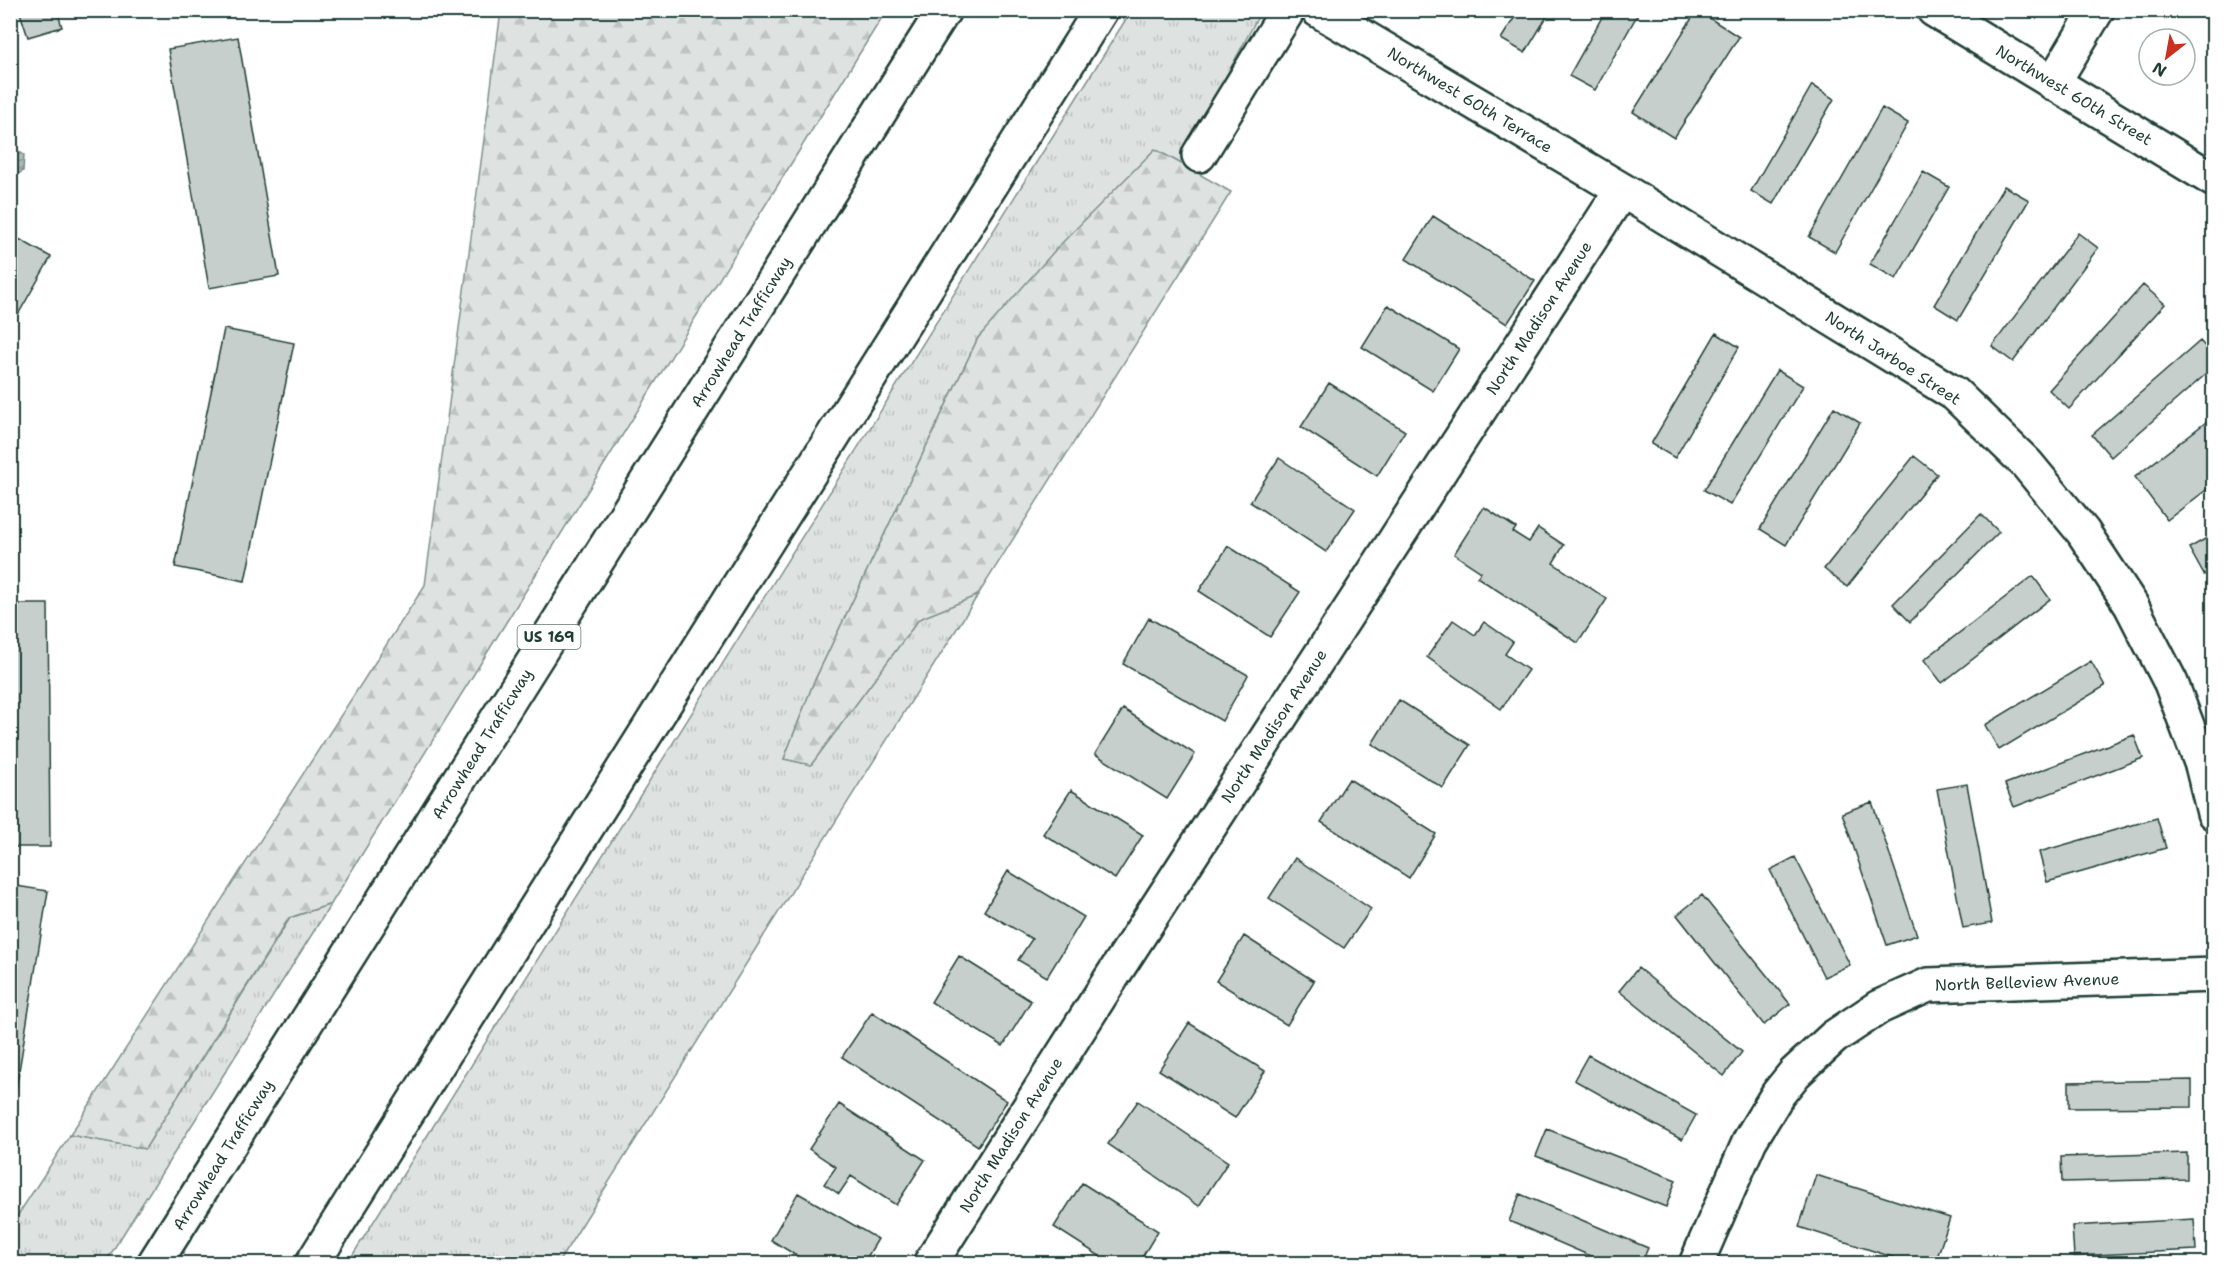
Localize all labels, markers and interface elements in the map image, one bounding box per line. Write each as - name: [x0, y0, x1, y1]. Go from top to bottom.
- north arrow: [2137, 27, 2197, 87]
- street label: Northwest 60th Street: [1992, 40, 2156, 150]
- street label: Northwest 60th Terrace: [1384, 42, 1556, 158]
- text: N: [2149, 57, 2170, 82]
- street label: North Madison Avenue: [1481, 237, 1597, 399]
- street label: Arrowhead Trafficway: [686, 252, 796, 412]
- street label: North Jarboe Street: [1821, 306, 1965, 410]
- road number: US 169: [518, 625, 580, 649]
- street label: North Madison Avenue: [1216, 645, 1332, 807]
- street label: Arrowhead Trafficway: [427, 664, 537, 824]
- street label: North Belleview Avenue: [1934, 968, 2120, 996]
- street label: North Madison Avenue: [955, 1053, 1067, 1217]
- street label: Arrowhead Trafficway: [168, 1075, 278, 1235]

